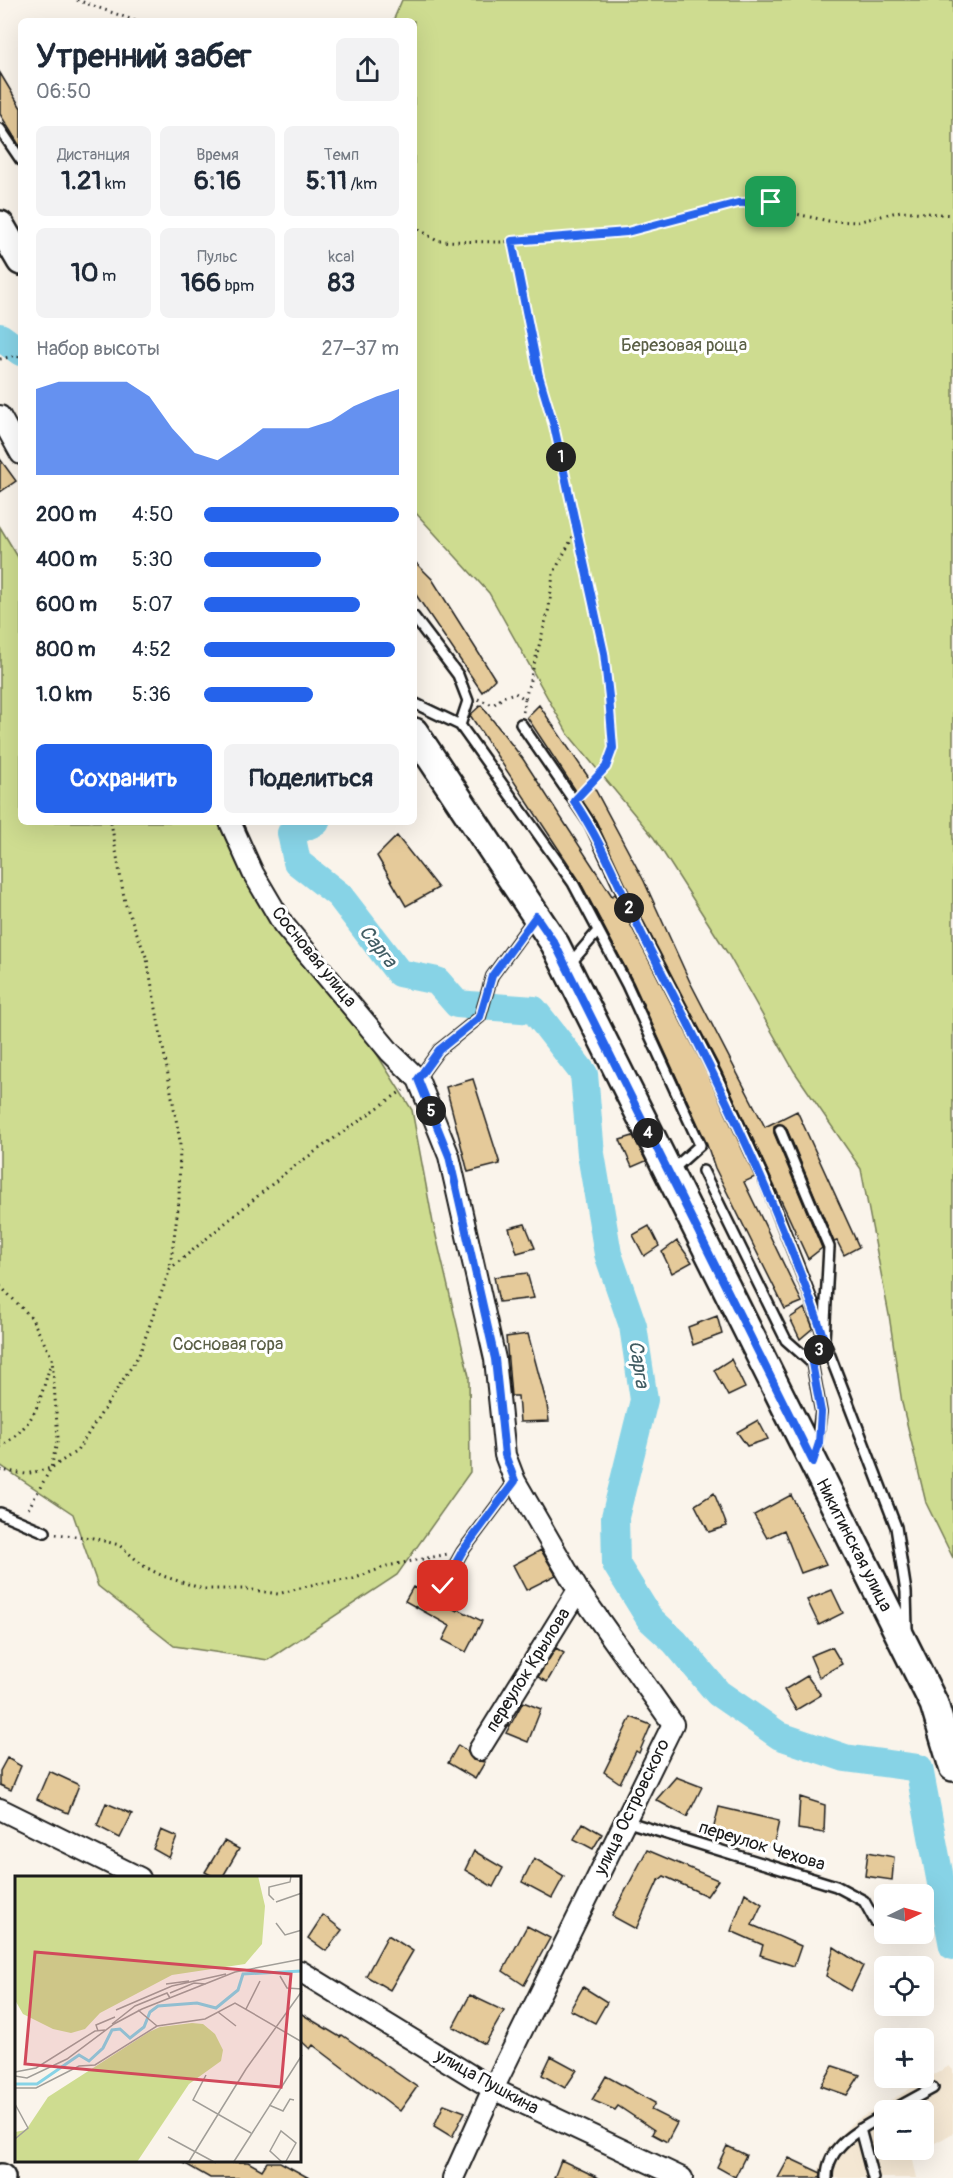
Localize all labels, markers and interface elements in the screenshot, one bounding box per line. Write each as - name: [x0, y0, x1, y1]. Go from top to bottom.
- text: Утренний забег: [36, 36, 252, 77]
- button: share: [336, 38, 399, 101]
- text: 06:50: [36, 79, 91, 104]
- text: Дистанция: [57, 145, 130, 165]
- text: Время: [196, 145, 239, 165]
- text: Темп: [324, 145, 359, 165]
- text: 1.21: [61, 165, 102, 197]
- text: 6:16: [194, 165, 241, 197]
- text: 5:11: [306, 165, 347, 197]
- text: km: [102, 174, 126, 194]
- text: /km: [347, 174, 377, 194]
- pin: [745, 176, 796, 227]
- icon: arrive: [754, 185, 787, 218]
- text: Пульс: [197, 247, 238, 267]
- text: kcal: [328, 247, 355, 267]
- text: 10: [71, 257, 99, 289]
- text: m: [99, 266, 116, 286]
- text: 166: [181, 267, 221, 299]
- text: 83: [328, 267, 355, 299]
- text: bpm: [221, 276, 254, 296]
- park label: Березовая роща: [621, 334, 747, 357]
- text: Набор высоты: [36, 336, 160, 361]
- text: 27–37 m: [322, 336, 399, 361]
- pin: 1: [546, 442, 576, 472]
- text: 1: [558, 447, 564, 467]
- text: 200 m: [36, 502, 97, 527]
- text: 4:50: [132, 502, 173, 527]
- text: 400 m: [36, 547, 97, 572]
- text: 5:30: [132, 547, 173, 572]
- text: 600 m: [36, 592, 97, 617]
- text: 5:07: [132, 592, 172, 617]
- text: 800 m: [36, 637, 96, 662]
- text: 4:52: [132, 637, 171, 662]
- text: 1.0 km: [36, 682, 92, 707]
- text: 5:36: [132, 682, 171, 707]
- button: Сохранить: [36, 744, 212, 813]
- button: Поделиться: [224, 744, 399, 813]
- pin: 2: [614, 893, 644, 923]
- text: 2: [625, 898, 633, 918]
- street label: Сосновая улица: [266, 902, 362, 1012]
- water label: Сарга: [354, 920, 403, 974]
- pin: 5: [416, 1096, 446, 1126]
- text: 5: [427, 1101, 435, 1121]
- pin: 4: [633, 1118, 663, 1148]
- text: 4: [643, 1123, 653, 1143]
- park label: Сосновая гора: [173, 1333, 283, 1356]
- pin: 3: [804, 1335, 834, 1365]
- water label: Сарга: [623, 1339, 655, 1391]
- text: 3: [815, 1340, 823, 1360]
- street label: Никитинская улица: [810, 1474, 898, 1616]
- pin: [417, 1560, 468, 1611]
- icon: check: [426, 1569, 459, 1602]
- street label: переулок Крылова: [481, 1604, 575, 1736]
- street label: улица Островского: [589, 1735, 675, 1880]
- street label: переулок Чехова: [696, 1816, 828, 1876]
- inset map: [15, 1876, 302, 2163]
- north arrow: [874, 1884, 934, 1944]
- map controls: [874, 1884, 934, 2160]
- button: locate: [874, 1956, 934, 2016]
- button: +: [874, 2028, 934, 2088]
- street label: улица Пушкина: [430, 2044, 543, 2120]
- button: −: [874, 2100, 934, 2160]

